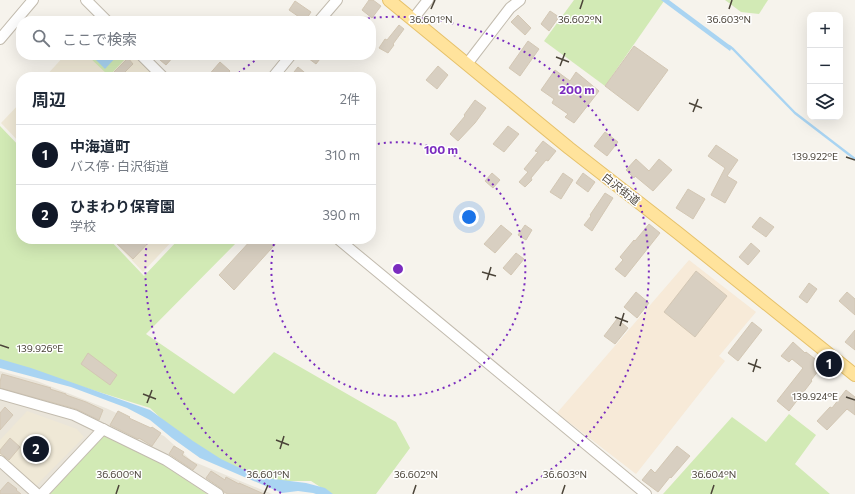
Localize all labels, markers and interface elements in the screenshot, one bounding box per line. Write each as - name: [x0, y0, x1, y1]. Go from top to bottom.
- map controls: [807, 12, 843, 120]
- button: +: [807, 12, 843, 48]
- text: 36.601°N: [410, 13, 453, 25]
- text: 36.602°N: [558, 13, 602, 25]
- text: 36.603°N: [707, 13, 751, 25]
- search box: [16, 16, 376, 60]
- icon: search: [30, 27, 52, 49]
- text: ここで検索: [62, 30, 137, 48]
- button: −: [807, 48, 843, 84]
- text: 200 m: [559, 82, 595, 96]
- button: layers: [807, 84, 843, 120]
- text: 周辺: [32, 89, 66, 110]
- text: 2件: [340, 91, 360, 107]
- text: 中海道町: [70, 137, 130, 155]
- text: 100 m: [424, 142, 458, 156]
- text: 1: [42, 147, 48, 163]
- text: 310 m: [325, 147, 360, 163]
- text: 139.922°E: [792, 150, 838, 162]
- text: バス停 · 白沢街道: [70, 158, 169, 174]
- street label: 白沢街道: [600, 170, 643, 207]
- text: ひまわり保育園: [70, 197, 175, 215]
- text: 2: [41, 207, 49, 223]
- text: 390 m: [322, 207, 360, 223]
- your location: [459, 207, 479, 227]
- text: 学校: [70, 218, 96, 234]
- centre of rings: [391, 262, 405, 276]
- text: 139.926°E: [17, 342, 63, 354]
- pin: 1: [816, 349, 842, 379]
- text: 139.924°E: [792, 390, 838, 402]
- pin: 2: [23, 434, 49, 464]
- text: 36.600°N: [96, 468, 142, 480]
- text: 36.601°N: [247, 468, 290, 480]
- text: 36.602°N: [394, 468, 438, 480]
- text: 36.603°N: [543, 468, 587, 480]
- text: 36.604°N: [692, 468, 736, 480]

